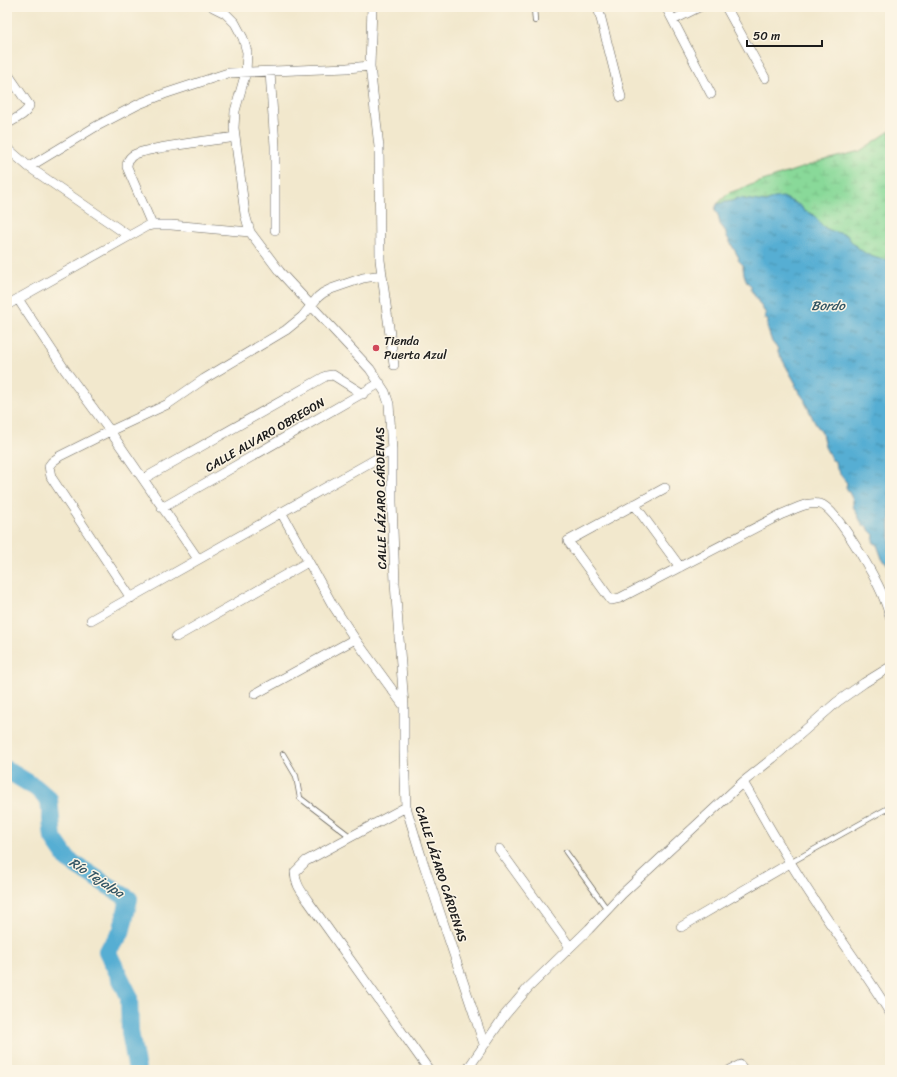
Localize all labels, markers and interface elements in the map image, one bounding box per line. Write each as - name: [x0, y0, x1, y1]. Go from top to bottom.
- scale bar: [747, 22, 822, 48]
- text: 50 m: [753, 25, 780, 47]
- water label: Bordo: [811, 294, 846, 317]
- place label: Tienda Puerta Azul: [384, 330, 447, 366]
- marker: Tienda Puerta Azul: [371, 343, 381, 353]
- street label: CALLE ALVARO OBREGON: [201, 391, 330, 478]
- street label: CALLE LÁZARO CÁRDENAS: [369, 426, 393, 569]
- street label: CALLE LÁZARO CÁRDENAS: [409, 803, 474, 946]
- water label: Río Tejalpa: [65, 851, 130, 905]

